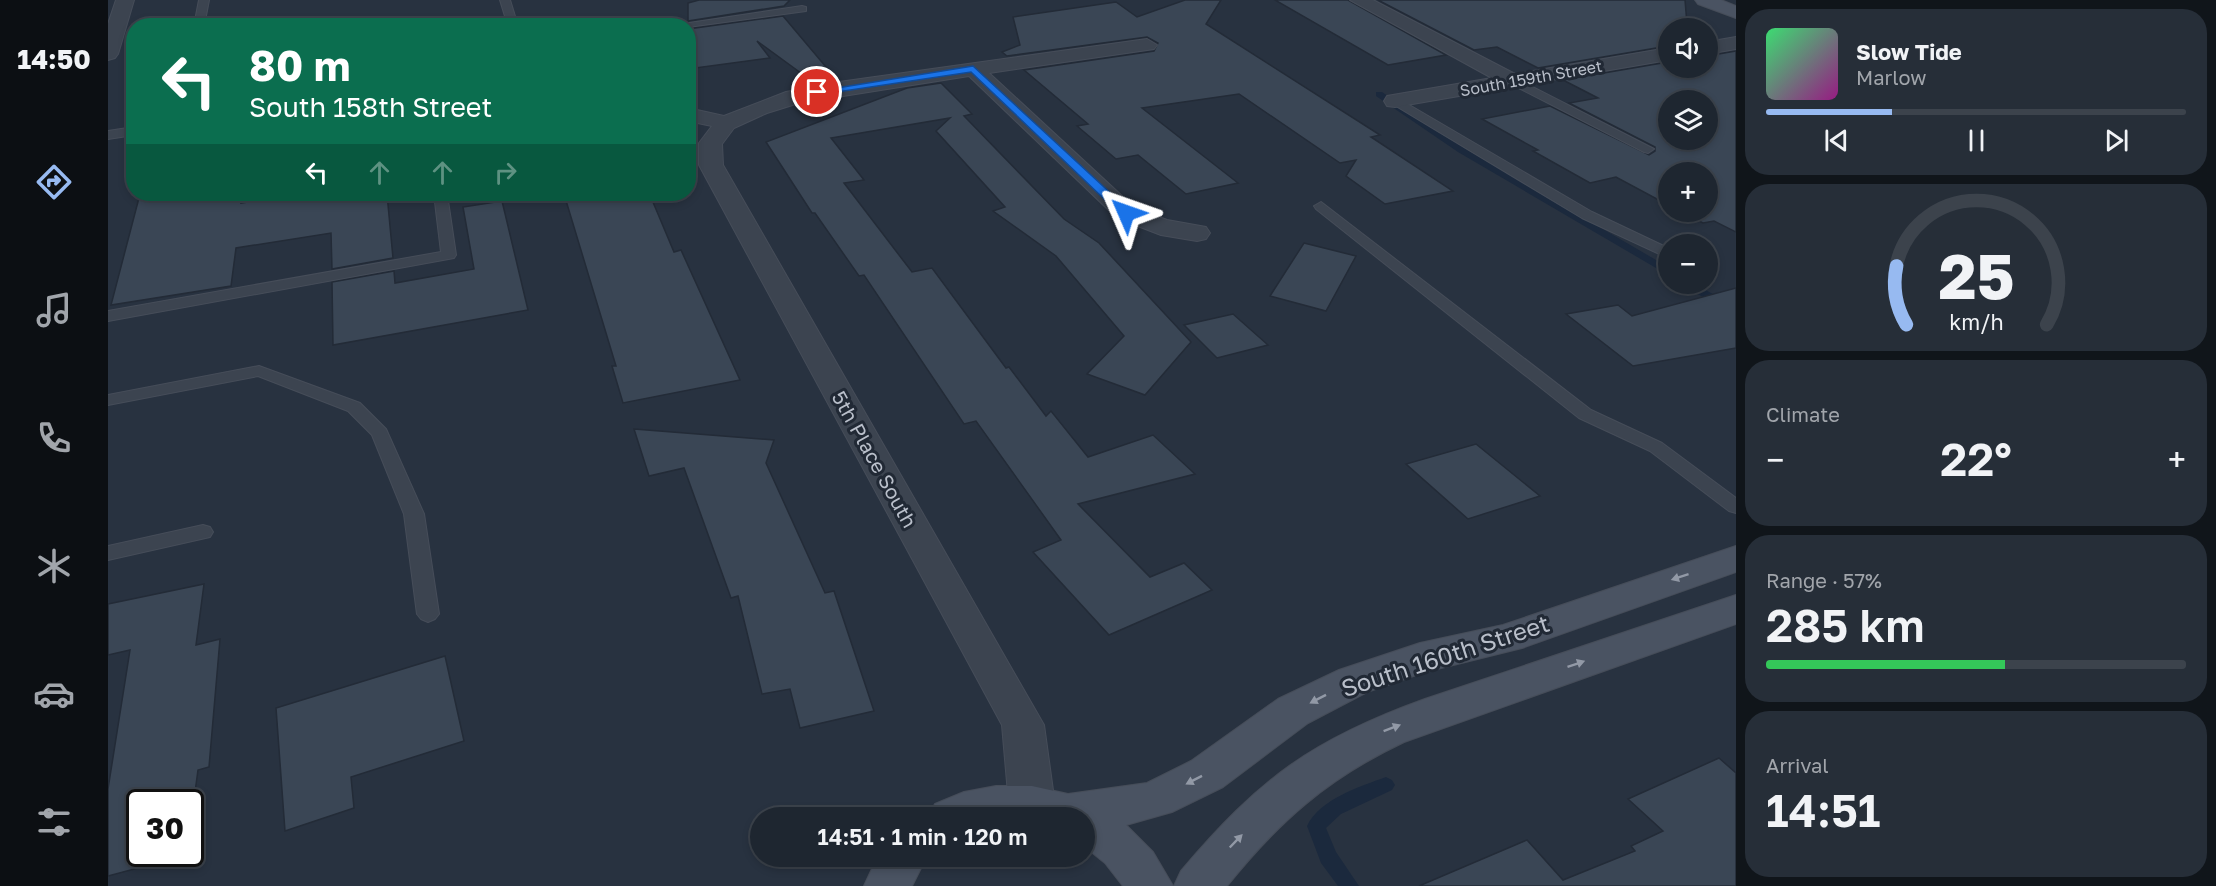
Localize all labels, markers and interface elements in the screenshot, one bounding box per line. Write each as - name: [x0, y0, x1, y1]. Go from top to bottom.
- map controls: [1658, 18, 1718, 294]
- button: sound: [1658, 18, 1718, 78]
- text: Slow Tide: [1856, 38, 1962, 65]
- text: 80 m: [249, 40, 350, 90]
- icon: left: [150, 42, 228, 120]
- text: 14:50: [17, 43, 91, 75]
- street label: South 159th Street: [1458, 56, 1604, 100]
- text: Marlow: [1856, 65, 1927, 89]
- pin: [791, 66, 842, 117]
- icon: arrive: [800, 75, 833, 108]
- button: layers: [1658, 90, 1718, 150]
- text: South 158th Street: [249, 91, 492, 123]
- icon: previous: [1820, 124, 1853, 157]
- icon: pause: [1960, 124, 1993, 157]
- icon: next: [2100, 124, 2133, 157]
- icon: left: [300, 156, 333, 189]
- icon: ahead: [363, 156, 396, 189]
- icon: ahead: [426, 156, 459, 189]
- icon: right: [489, 156, 522, 189]
- icon: directions: [33, 161, 75, 203]
- button: +: [1658, 162, 1718, 222]
- position arrow: [1094, 181, 1158, 245]
- button: −: [1658, 234, 1718, 294]
- text: 25: [1938, 238, 2014, 313]
- icon: music: [33, 289, 75, 331]
- text: km/h: [1949, 309, 2003, 335]
- street label: 5th Place South: [828, 387, 922, 531]
- text: Climate: [1766, 402, 1840, 426]
- icon: phone: [33, 417, 75, 459]
- text: 22°: [1940, 432, 2012, 486]
- text: −: [1766, 440, 1784, 479]
- text: +: [2168, 440, 2186, 479]
- icon: climate: [33, 545, 75, 587]
- text: Range · 57%: [1766, 568, 1882, 592]
- one-way arrow: [1671, 573, 1689, 582]
- text: 285 km: [1766, 598, 1925, 652]
- street label: South 160th Street: [1337, 608, 1553, 702]
- one-way arrow: [1567, 658, 1585, 668]
- icon: car: [33, 673, 75, 715]
- one-way arrow: [1310, 694, 1327, 703]
- one-way arrow: [1383, 723, 1401, 733]
- text: Arrival: [1766, 753, 1829, 777]
- one-way arrow: [1185, 775, 1202, 785]
- text: 14:51: [1766, 783, 1881, 837]
- speed limit sign: 30: [126, 789, 204, 867]
- icon: filters: [33, 801, 75, 843]
- text: 14:51 · 1 min · 120 m: [818, 823, 1027, 850]
- one-way arrow: [1228, 835, 1242, 849]

